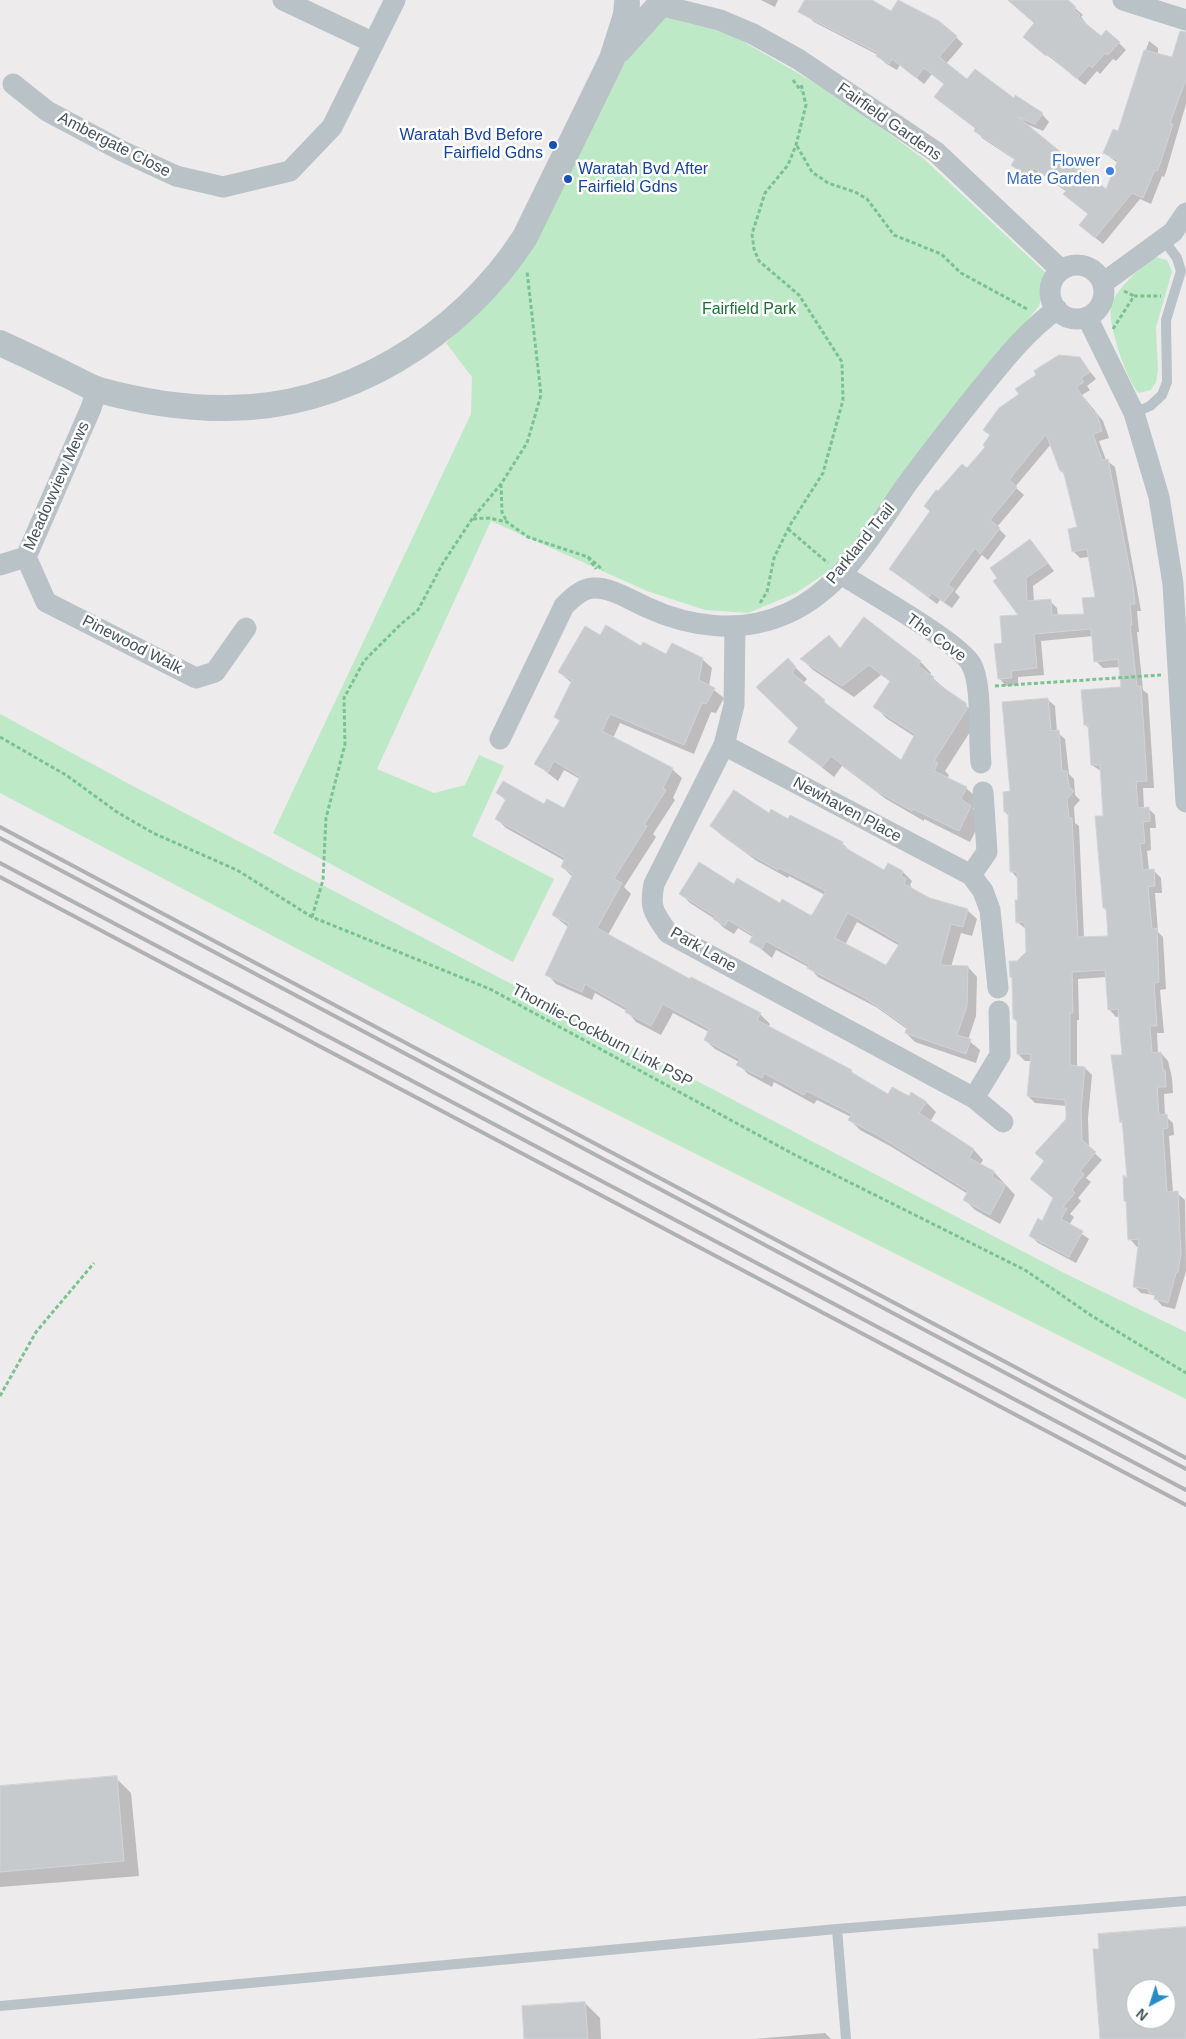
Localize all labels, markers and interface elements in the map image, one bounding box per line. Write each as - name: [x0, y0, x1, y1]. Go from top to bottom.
- street label: Fairfield Gardens: [833, 79, 945, 165]
- street label: Ambergate Close: [55, 108, 173, 182]
- place label: Waratah Bvd Before Fairfield Gdns: [400, 126, 543, 164]
- marker: Waratah Bvd Before Fairfield Gdns: [547, 139, 559, 151]
- place label: Flower Mate Garden: [1007, 152, 1100, 190]
- place label: Waratah Bvd After Fairfield Gdns: [578, 160, 708, 198]
- marker: Flower Mate Garden: [1104, 165, 1116, 177]
- marker: Waratah Bvd After Fairfield Gdns: [562, 173, 574, 185]
- park label: Fairfield Park: [702, 300, 796, 320]
- street label: Meadowview Mews: [20, 419, 94, 553]
- street label: Parkland Trail: [823, 500, 899, 588]
- street label: The Cove: [902, 610, 970, 666]
- street label: Pinewood Walk: [79, 612, 185, 678]
- street label: Newhaven Place: [789, 773, 905, 847]
- street label: Park Lane: [667, 923, 739, 977]
- street label: Thornlie-Cockburn Link PSP: [508, 980, 696, 1092]
- north arrow: [1126, 1979, 1176, 2029]
- text: N: [1133, 2005, 1151, 2024]

